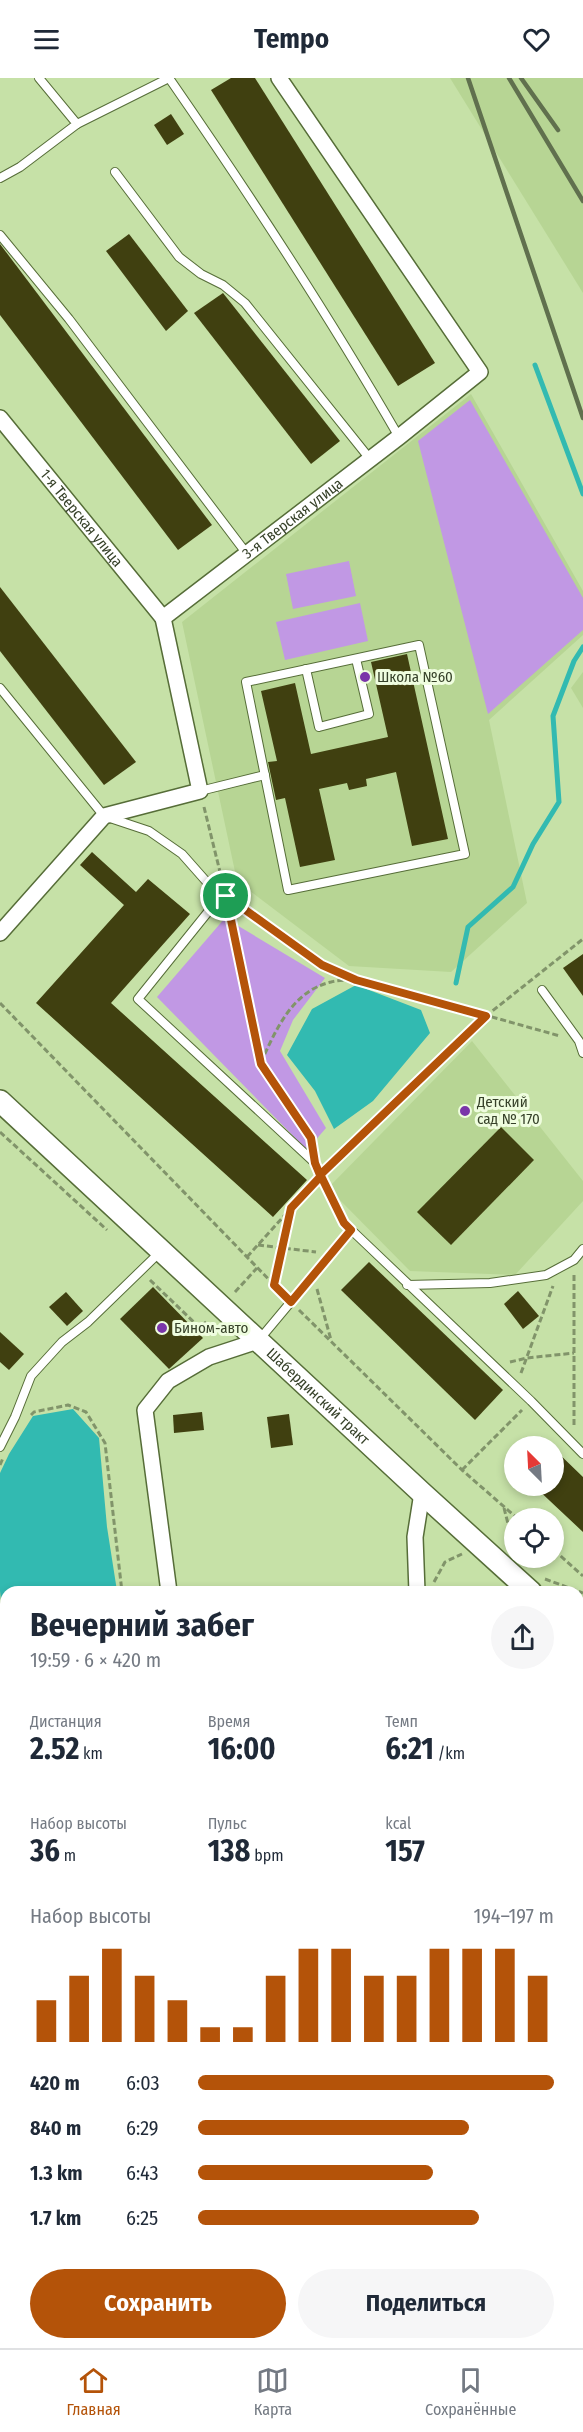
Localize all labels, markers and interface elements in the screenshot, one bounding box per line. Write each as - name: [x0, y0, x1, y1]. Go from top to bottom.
- icon: menu: [30, 23, 63, 56]
- text: Tempo: [254, 23, 329, 55]
- icon: heart: [520, 23, 553, 56]
- street label: 1-я Тверская улица: [36, 465, 127, 570]
- street label: 3-я Тверская улица: [239, 474, 346, 563]
- place label: Школа №60: [377, 668, 453, 686]
- marker: Школа №60: [358, 670, 372, 684]
- pin: [200, 870, 251, 921]
- icon: arrive: [209, 879, 242, 912]
- place label: Детский сад № 170: [476, 1093, 540, 1128]
- marker: Детский сад № 170: [458, 1104, 472, 1118]
- place label: Бином-авто: [174, 1319, 249, 1337]
- marker: Бином-авто: [155, 1321, 169, 1335]
- street label: Шабердинский тракт: [263, 1344, 374, 1449]
- north arrow: [504, 1436, 564, 1496]
- map controls: [504, 1436, 564, 1568]
- button: locate: [504, 1508, 564, 1568]
- text: Вечерний забег: [30, 1605, 254, 1645]
- button: share: [491, 1606, 554, 1669]
- text: 19:59 · 6 × 420 m: [30, 1648, 161, 1672]
- text: Дистанция: [30, 1712, 102, 1731]
- text: Время: [208, 1712, 251, 1731]
- text: Темп: [385, 1712, 418, 1731]
- text: 2.52: [30, 1731, 79, 1767]
- text: 16:00: [208, 1731, 276, 1767]
- text: 6:21: [385, 1731, 434, 1767]
- text: km: [79, 1744, 103, 1763]
- text: /km: [434, 1744, 465, 1763]
- text: Набор высоты: [30, 1814, 127, 1833]
- text: Пульс: [208, 1814, 247, 1833]
- text: kcal: [385, 1814, 411, 1833]
- text: 36: [30, 1833, 60, 1869]
- text: 138: [208, 1833, 250, 1869]
- text: 157: [385, 1833, 425, 1869]
- text: m: [60, 1846, 76, 1865]
- text: bpm: [250, 1846, 283, 1865]
- text: Набор высоты: [30, 1904, 151, 1928]
- text: 194–197 m: [473, 1904, 554, 1928]
- text: 420 m: [30, 2071, 80, 2095]
- text: 6:03: [126, 2071, 159, 2095]
- text: 840 m: [30, 2116, 81, 2140]
- text: 6:29: [126, 2116, 159, 2140]
- text: 1.3 km: [30, 2161, 82, 2185]
- text: 6:43: [126, 2161, 158, 2185]
- text: 1.7 km: [30, 2206, 81, 2230]
- text: 6:25: [126, 2206, 158, 2230]
- button: Сохранить: [30, 2269, 286, 2338]
- button: Поделиться: [298, 2269, 554, 2338]
- tab: Главная: [67, 2364, 121, 2419]
- tab: Карта: [254, 2364, 292, 2419]
- tab: Сохранённые: [425, 2364, 516, 2419]

